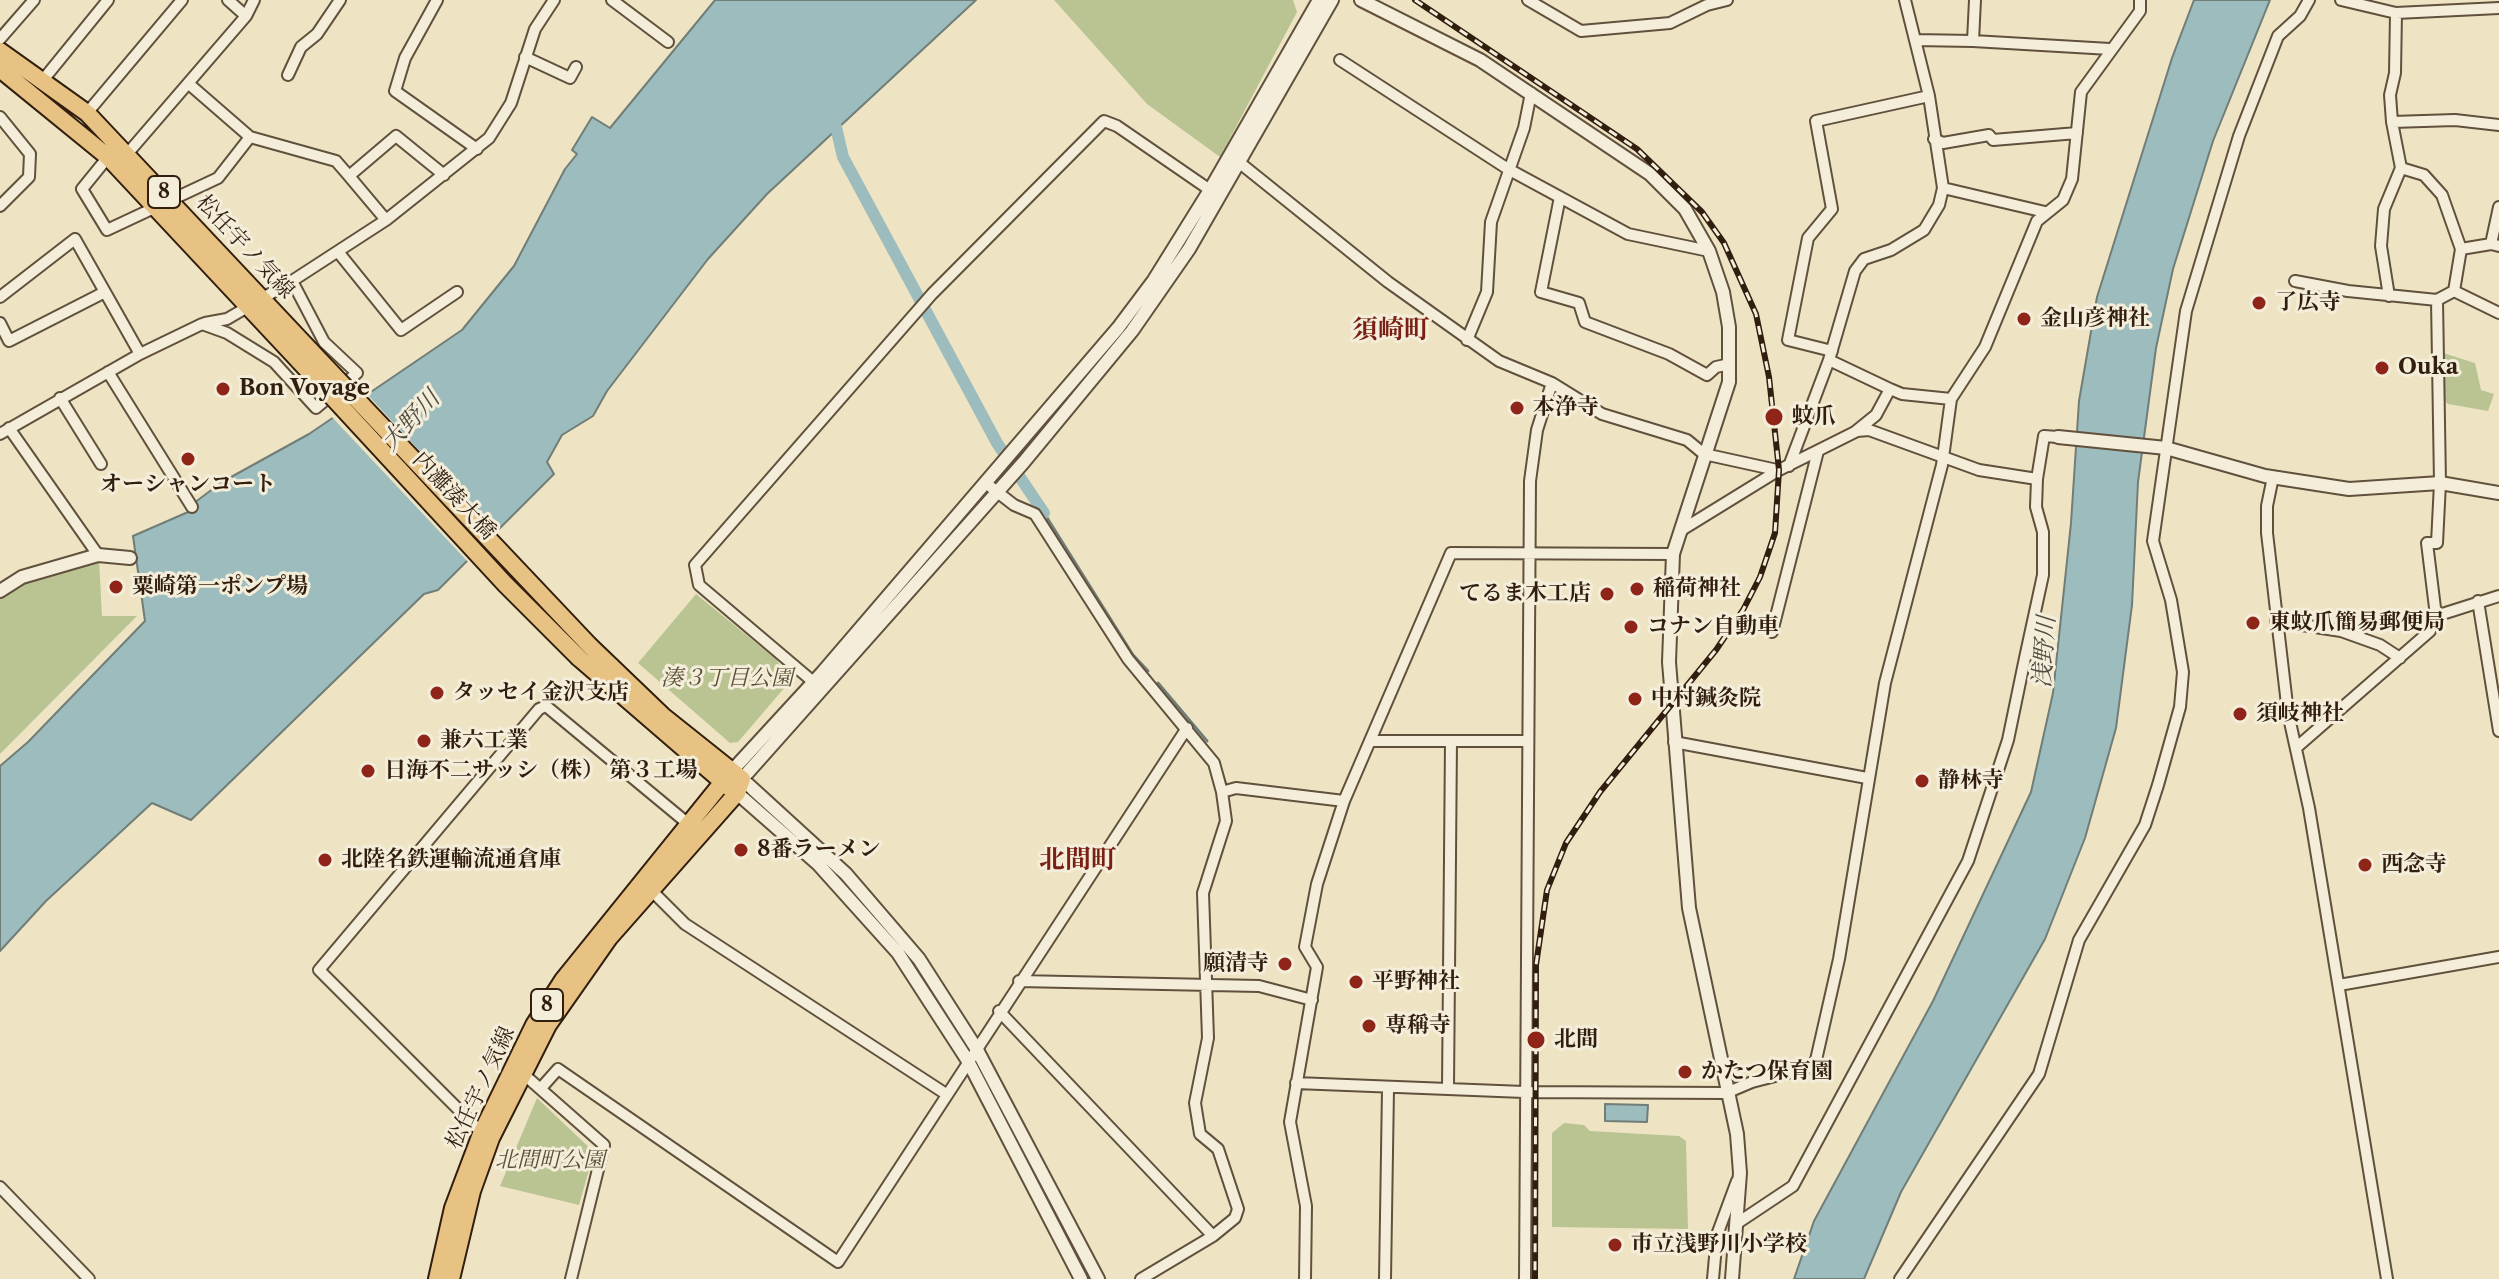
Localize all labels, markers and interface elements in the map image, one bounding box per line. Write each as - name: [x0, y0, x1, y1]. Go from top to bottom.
- road number: 8: [148, 176, 180, 208]
- street label: 松任宇ノ気線: [190, 190, 300, 304]
- place label: 了広寺: [2275, 290, 2341, 316]
- marker: 了広寺: [2250, 294, 2268, 312]
- place label: 金山彦神社: [2040, 306, 2150, 332]
- marker: 金山彦神社: [2015, 310, 2033, 328]
- district label: 須崎町: [1352, 314, 1430, 346]
- place label: Ouka: [2398, 355, 2458, 381]
- marker: Ouka: [2373, 359, 2391, 377]
- place label: Bon Voyage: [239, 376, 370, 402]
- marker: Bon Voyage: [214, 380, 232, 398]
- water label: 大野川: [376, 385, 446, 457]
- place label: 本浄寺: [1533, 395, 1599, 421]
- marker: 本浄寺: [1508, 399, 1526, 417]
- place label: 蚊爪: [1792, 404, 1836, 430]
- marker: 蚊爪: [1763, 406, 1785, 428]
- street label: 内灘湊大橋: [407, 447, 501, 545]
- marker: オーシャンコート: [179, 450, 197, 468]
- place label: オーシャンコート: [100, 472, 276, 498]
- place label: 粟崎第一ポンプ場: [132, 574, 308, 600]
- place label: 稲荷神社: [1653, 576, 1741, 602]
- marker: 粟崎第一ポンプ場: [107, 578, 125, 596]
- marker: 稲荷神社: [1628, 580, 1646, 598]
- place label: てるま木工店: [1459, 581, 1591, 607]
- marker: てるま木工店: [1598, 585, 1616, 603]
- place label: 東蚊爪簡易郵便局: [2269, 610, 2445, 636]
- place label: コナン自動車: [1647, 614, 1779, 640]
- marker: 東蚊爪簡易郵便局: [2244, 614, 2262, 632]
- water label: 浅野川: [2028, 615, 2062, 689]
- marker: コナン自動車: [1622, 618, 1640, 636]
- park label: 湊３丁目公園: [661, 666, 793, 692]
- place label: タッセイ金沢支店: [453, 680, 629, 706]
- marker: タッセイ金沢支店: [428, 684, 446, 702]
- place label: 中村鍼灸院: [1651, 686, 1761, 712]
- marker: 中村鍼灸院: [1626, 690, 1644, 708]
- place label: 須岐神社: [2256, 701, 2344, 727]
- marker: 須岐神社: [2231, 705, 2249, 723]
- place label: 兼六工業: [440, 728, 528, 754]
- marker: 兼六工業: [415, 732, 433, 750]
- place label: 日海不二サッシ（株） 第３工場: [384, 758, 698, 784]
- marker: 日海不二サッシ（株） 第３工場: [359, 762, 377, 780]
- place label: 静林寺: [1938, 768, 2004, 794]
- marker: 静林寺: [1913, 772, 1931, 790]
- place label: 8番ラーメン: [757, 837, 881, 863]
- marker: 8番ラーメン: [732, 841, 750, 859]
- district label: 北間町: [1039, 844, 1117, 876]
- place label: 北陸名鉄運輸流通倉庫: [341, 847, 561, 873]
- marker: 北陸名鉄運輸流通倉庫: [316, 851, 334, 869]
- place label: 西念寺: [2381, 852, 2447, 878]
- marker: 西念寺: [2356, 856, 2374, 874]
- place label: 願清寺: [1203, 951, 1269, 977]
- marker: 願清寺: [1276, 955, 1294, 973]
- place label: 平野神社: [1372, 969, 1460, 995]
- marker: 平野神社: [1347, 973, 1365, 991]
- road number: 8: [531, 989, 563, 1021]
- place label: 専稱寺: [1385, 1013, 1451, 1039]
- marker: 専稱寺: [1360, 1017, 1378, 1035]
- street label: 松任宇ノ気線: [441, 1023, 521, 1153]
- place label: 北間: [1554, 1027, 1598, 1053]
- marker: 北間: [1525, 1029, 1547, 1051]
- place label: かたつ保育園: [1701, 1059, 1833, 1085]
- marker: かたつ保育園: [1676, 1063, 1694, 1081]
- park label: 北間町公園: [495, 1148, 605, 1174]
- place label: 市立浅野川小学校: [1631, 1232, 1807, 1258]
- marker: 市立浅野川小学校: [1606, 1236, 1624, 1254]

